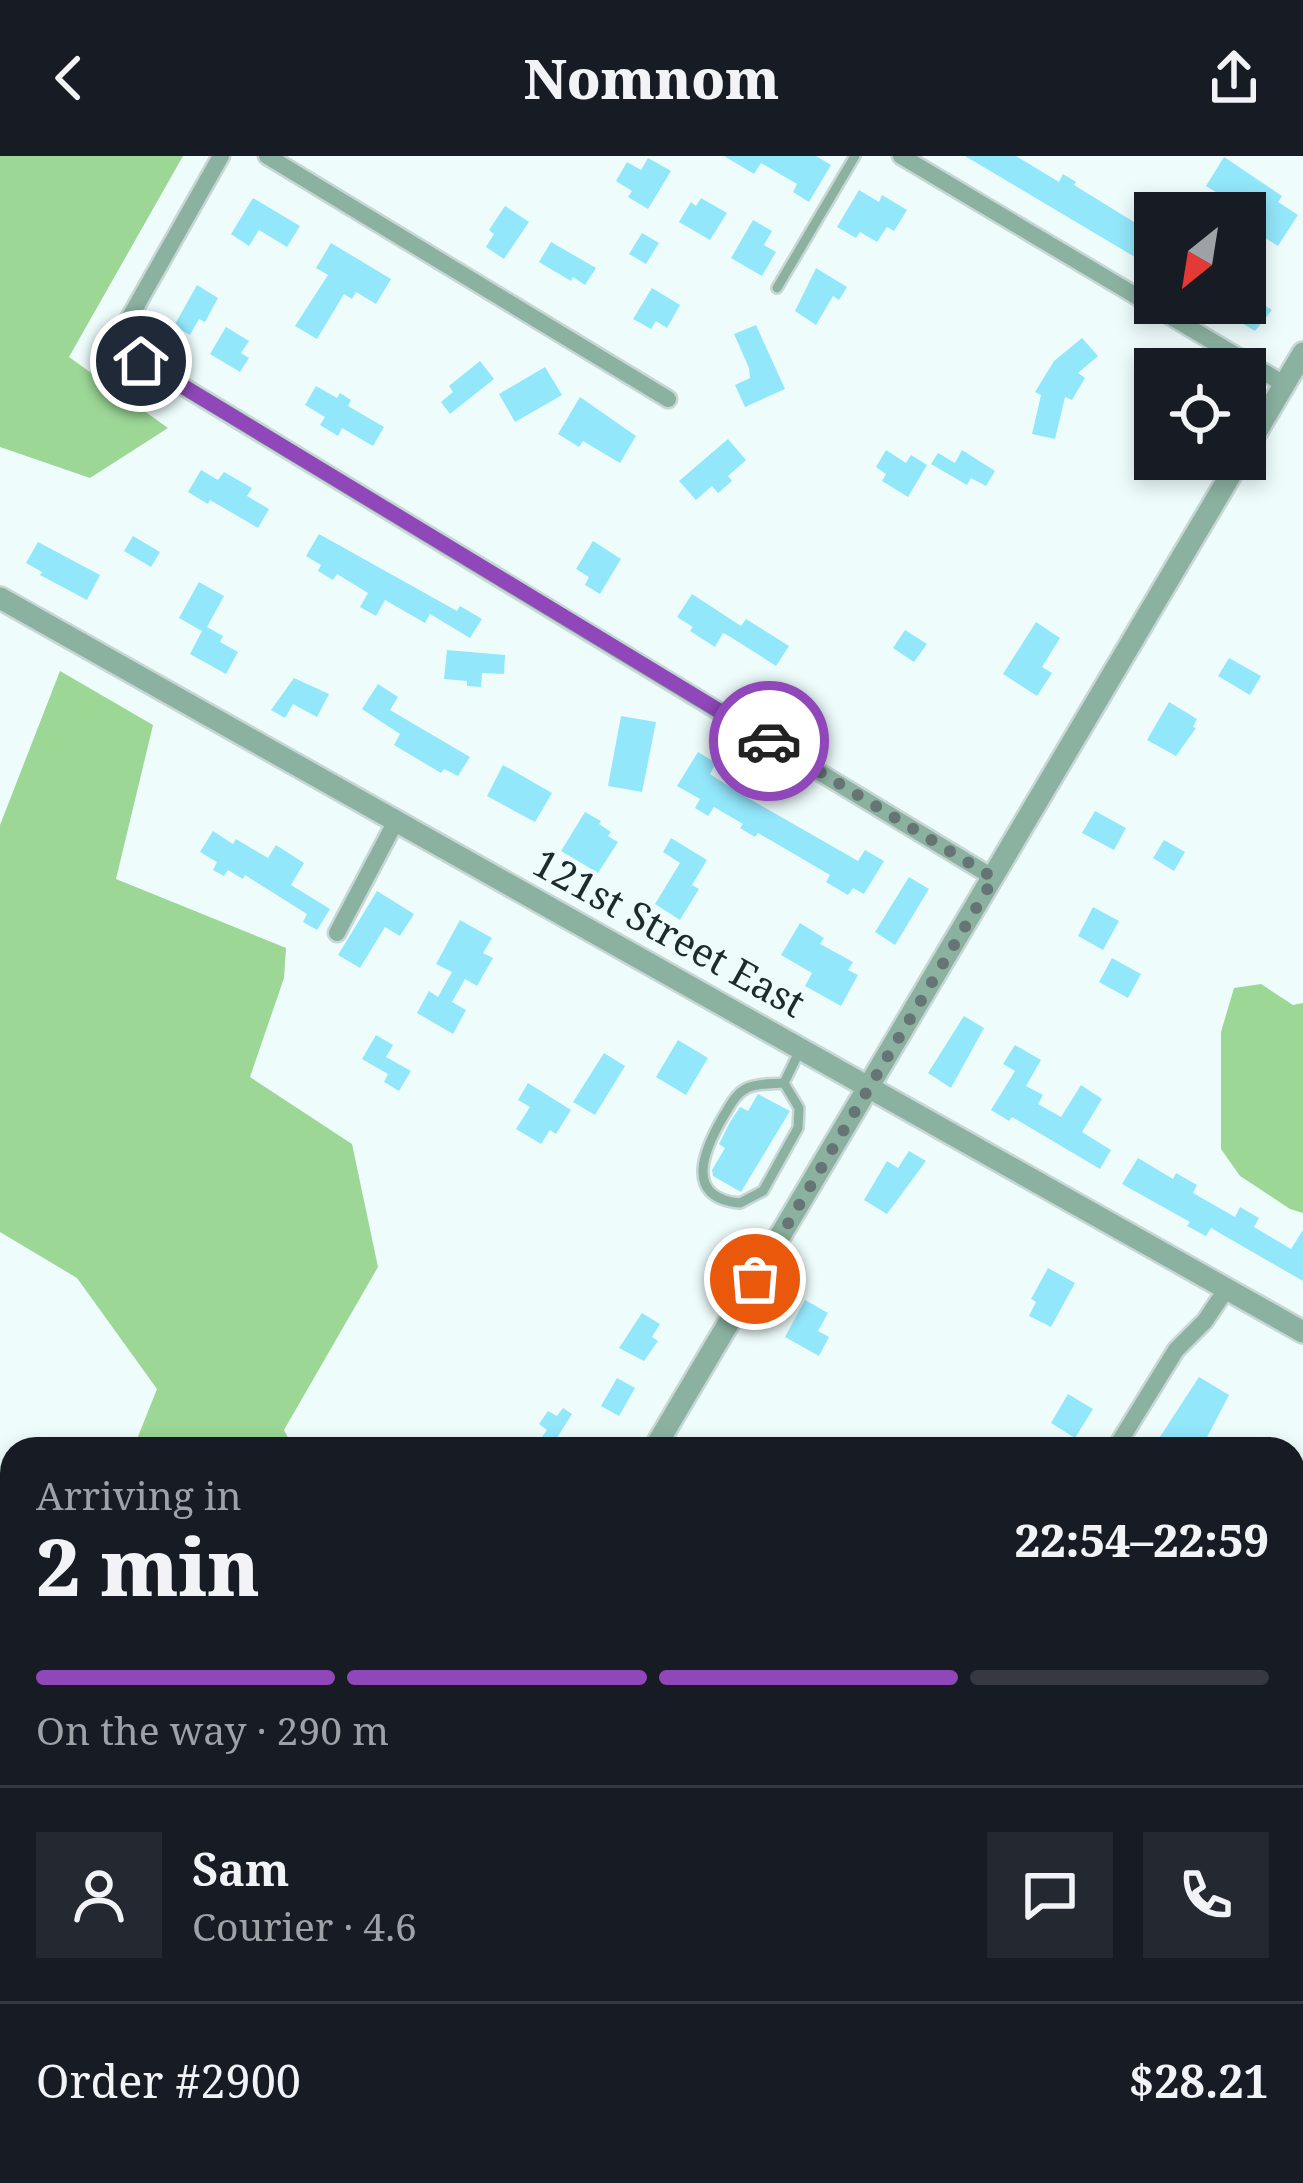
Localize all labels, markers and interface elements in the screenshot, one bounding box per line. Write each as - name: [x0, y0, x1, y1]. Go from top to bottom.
- text: Nomnom: [524, 41, 779, 115]
- icon: back: [36, 45, 102, 111]
- icon: share: [1201, 45, 1267, 111]
- north arrow: [1134, 192, 1266, 324]
- map controls: [1134, 192, 1266, 480]
- pin: [90, 310, 192, 412]
- icon: home: [108, 328, 174, 394]
- button: locate: [1134, 348, 1266, 480]
- courier: [709, 681, 829, 801]
- icon: car: [736, 708, 802, 774]
- street label: 121st Street East: [524, 835, 815, 1028]
- pin: [704, 1228, 806, 1330]
- icon: bag: [722, 1246, 788, 1312]
- text: Arriving in: [36, 1468, 242, 1521]
- text: 22:54–22:59: [1014, 1509, 1269, 1570]
- text: 2 min: [36, 1513, 260, 1619]
- text: On the way · 290 m: [36, 1703, 389, 1756]
- button: person: [36, 1832, 162, 1958]
- button: chat: [987, 1832, 1113, 1958]
- button: phone: [1143, 1832, 1269, 1958]
- text: Sam: [192, 1838, 289, 1899]
- text: Courier · 4.6: [192, 1899, 417, 1952]
- text: Order #2900: [36, 2050, 301, 2111]
- text: $28.21: [1129, 2050, 1269, 2111]

